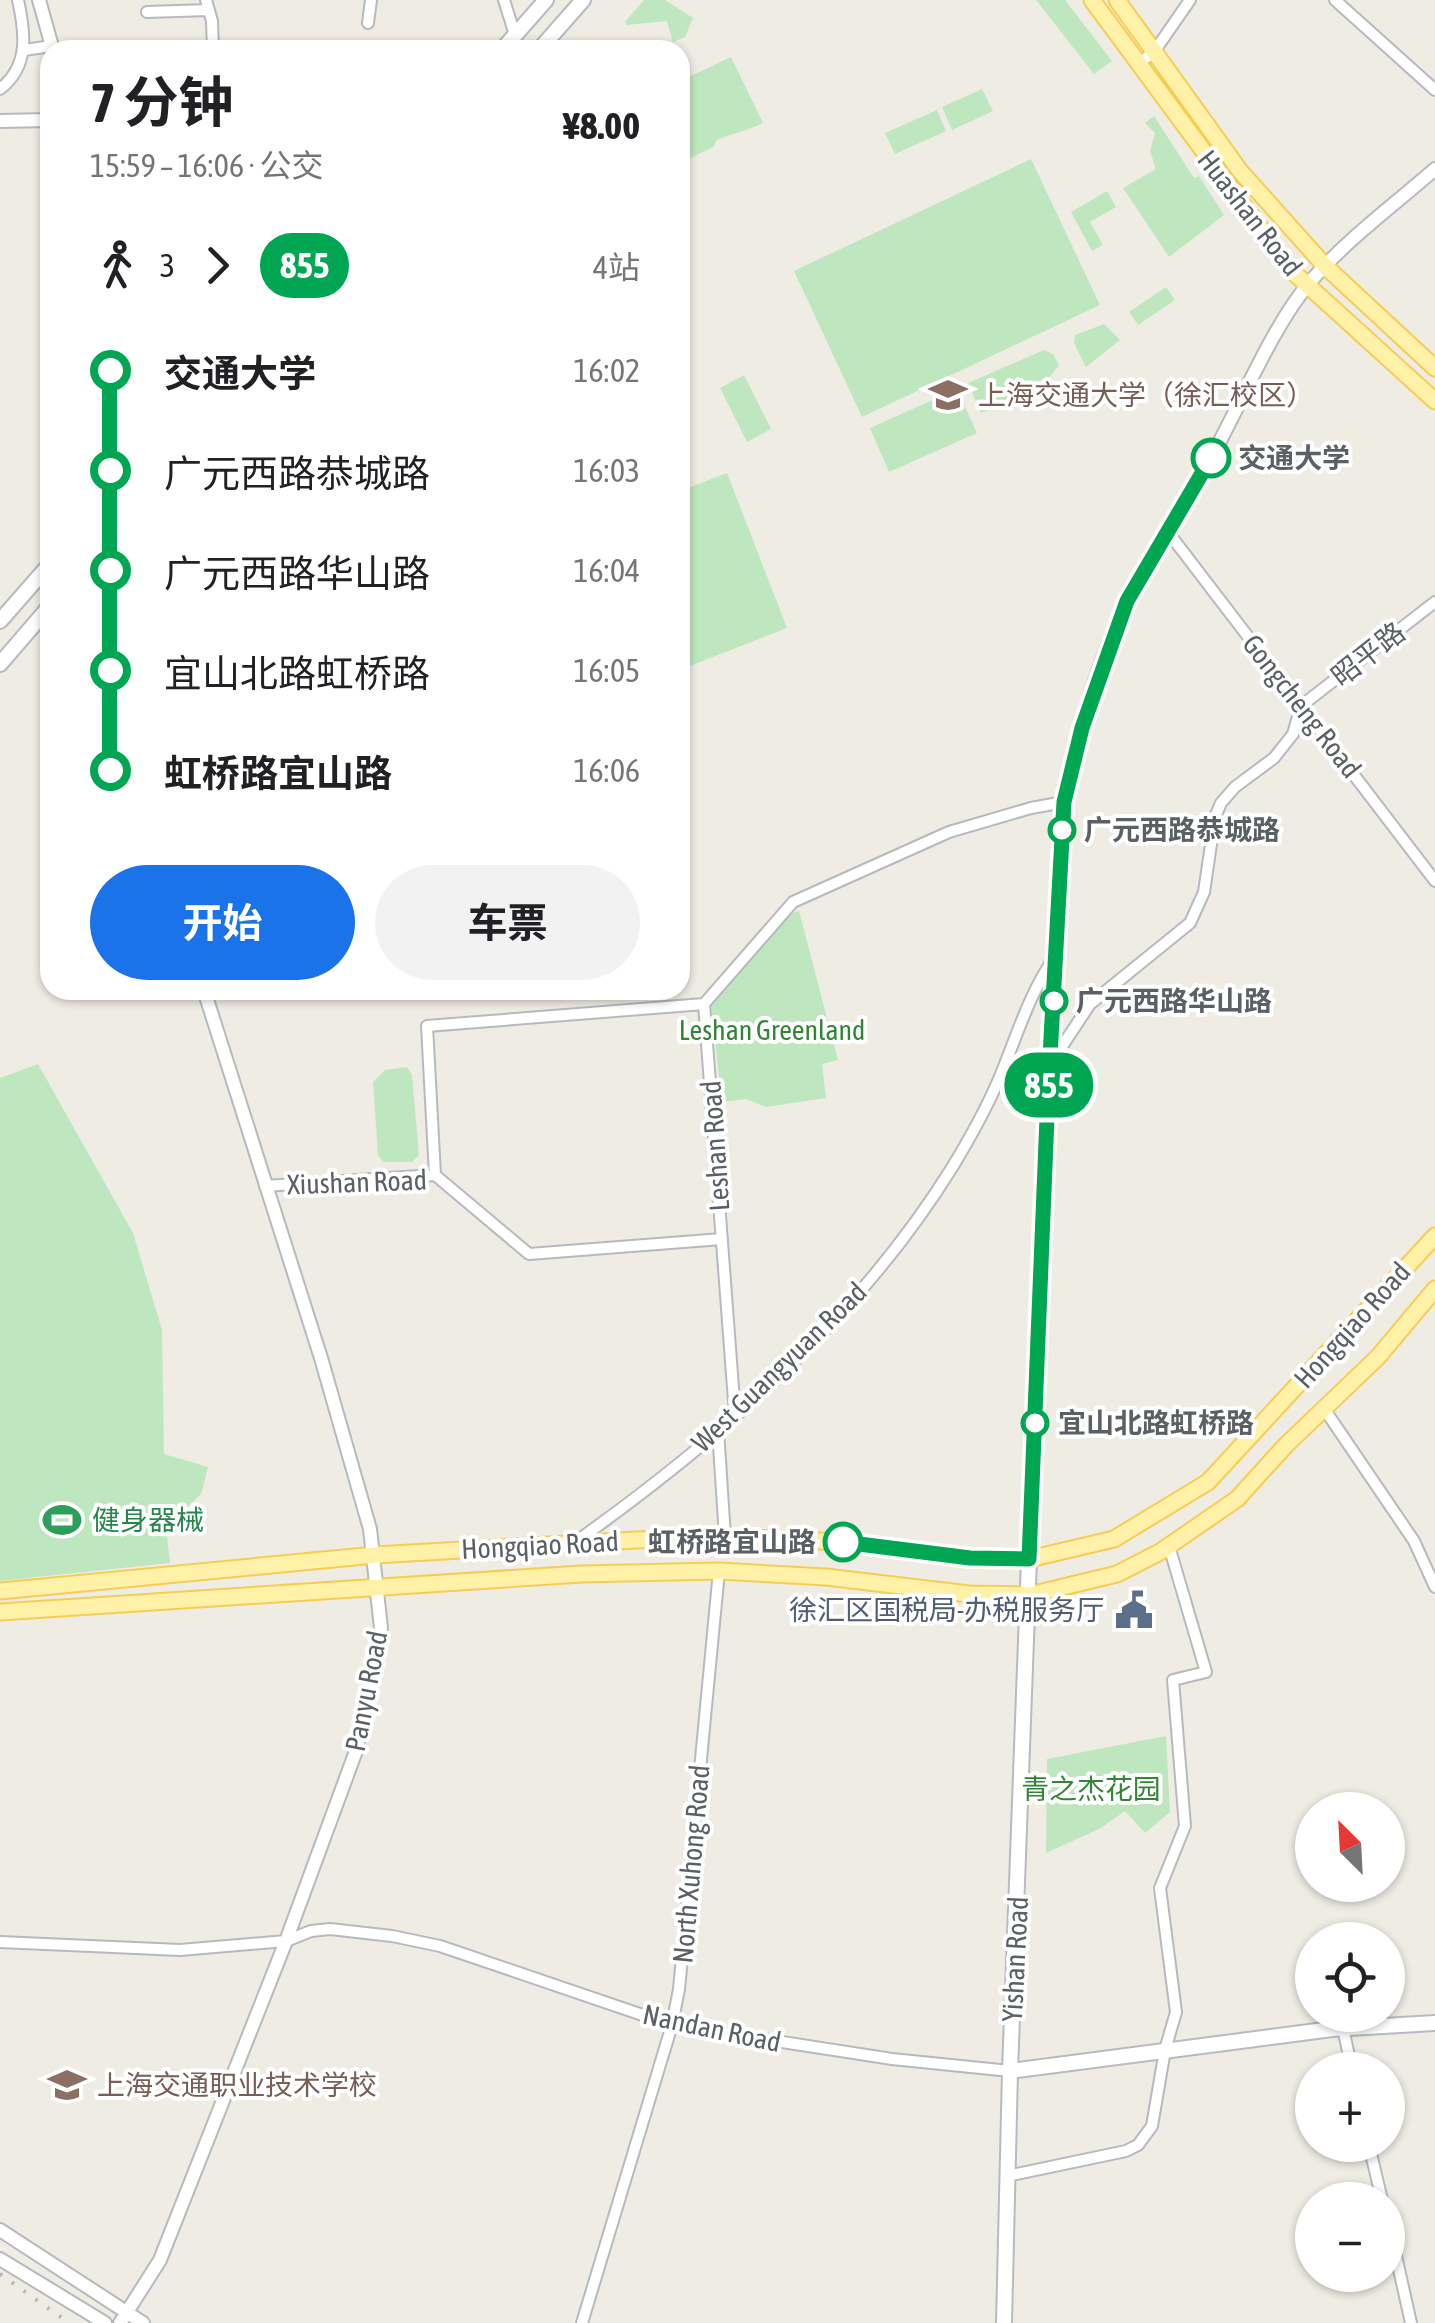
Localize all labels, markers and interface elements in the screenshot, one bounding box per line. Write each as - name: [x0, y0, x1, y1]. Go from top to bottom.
- text: 7 分钟: [90, 71, 233, 134]
- text: ¥8.00: [563, 104, 640, 147]
- street label: Huashan Road: [1191, 144, 1309, 282]
- text: 15:59 – 16:06 · 公交: [90, 147, 324, 184]
- icon: walk: [90, 238, 145, 293]
- icon: forward: [190, 238, 245, 293]
- text: 855: [280, 245, 329, 285]
- text: 3: [160, 247, 175, 284]
- text: 4站: [593, 249, 640, 286]
- text: 交通大学: [164, 352, 316, 395]
- text: 16:02: [574, 352, 640, 389]
- school or university icon: 上海交通大学（徐汇校区）: [927, 374, 969, 416]
- place label: 上海交通大学（徐汇校区）: [978, 379, 1314, 411]
- marker: 交通大学: [1192, 439, 1230, 477]
- place label: 交通大学: [1238, 442, 1350, 474]
- text: 广元西路恭城路: [164, 452, 430, 495]
- text: 16:03: [574, 452, 640, 489]
- text: 广元西路华山路: [164, 552, 430, 595]
- text: 16:04: [574, 552, 640, 589]
- street label: 昭平路: [1325, 616, 1411, 692]
- street label: Gongcheng Road: [1236, 628, 1368, 784]
- text: 宜山北路虹桥路: [164, 652, 430, 695]
- text: 16:05: [574, 652, 640, 689]
- text: 虹桥路宜山路: [164, 752, 392, 795]
- text: 16:06: [574, 752, 640, 789]
- place label: 广元西路恭城路: [1084, 814, 1280, 846]
- marker: 广元西路恭城路: [1049, 817, 1075, 843]
- button: 开始: [90, 865, 355, 980]
- button: 车票: [375, 865, 640, 980]
- place label: 广元西路华山路: [1076, 985, 1272, 1017]
- marker: 广元西路华山路: [1041, 988, 1067, 1014]
- park label: Leshan Greenland: [679, 1014, 865, 1046]
- line badge: 855: [992, 1052, 1106, 1118]
- text: 855: [1024, 1065, 1074, 1105]
- street label: Leshan Road: [694, 1080, 736, 1212]
- street label: Xiushan Road: [287, 1164, 427, 1200]
- street label: Hongqiao Road: [1287, 1256, 1417, 1394]
- street label: West Guangyuan Road: [685, 1276, 873, 1458]
- place label: 宜山北路虹桥路: [1058, 1407, 1254, 1439]
- marker: 宜山北路虹桥路: [1022, 1410, 1048, 1436]
- sports icon: 健身器械: [41, 1499, 83, 1541]
- place label: 健身器械: [92, 1504, 204, 1536]
- marker: 虹桥路宜山路: [824, 1523, 862, 1561]
- street label: Hongqiao Road: [460, 1525, 620, 1565]
- place label: 虹桥路宜山路: [648, 1526, 816, 1558]
- public building icon: 徐汇区国税局-办税服务厅: [1113, 1589, 1155, 1631]
- place label: 徐汇区国税局-办税服务厅: [789, 1594, 1104, 1626]
- street label: Panyu Road: [339, 1628, 393, 1754]
- street label: North Xuhong Road: [666, 1764, 716, 1964]
- park label: 青之杰花园: [1021, 1773, 1161, 1805]
- north arrow: [1295, 1792, 1405, 1902]
- map controls: [1295, 1792, 1405, 2292]
- street label: Yishan Road: [996, 1896, 1034, 2022]
- button: locate: [1295, 1922, 1405, 2032]
- street label: Nandan Road: [640, 1998, 784, 2058]
- button: +: [1295, 2052, 1405, 2162]
- school or university icon: 上海交通职业技术学校: [46, 2064, 88, 2106]
- place label: 上海交通职业技术学校: [97, 2069, 377, 2101]
- button: −: [1295, 2182, 1405, 2292]

